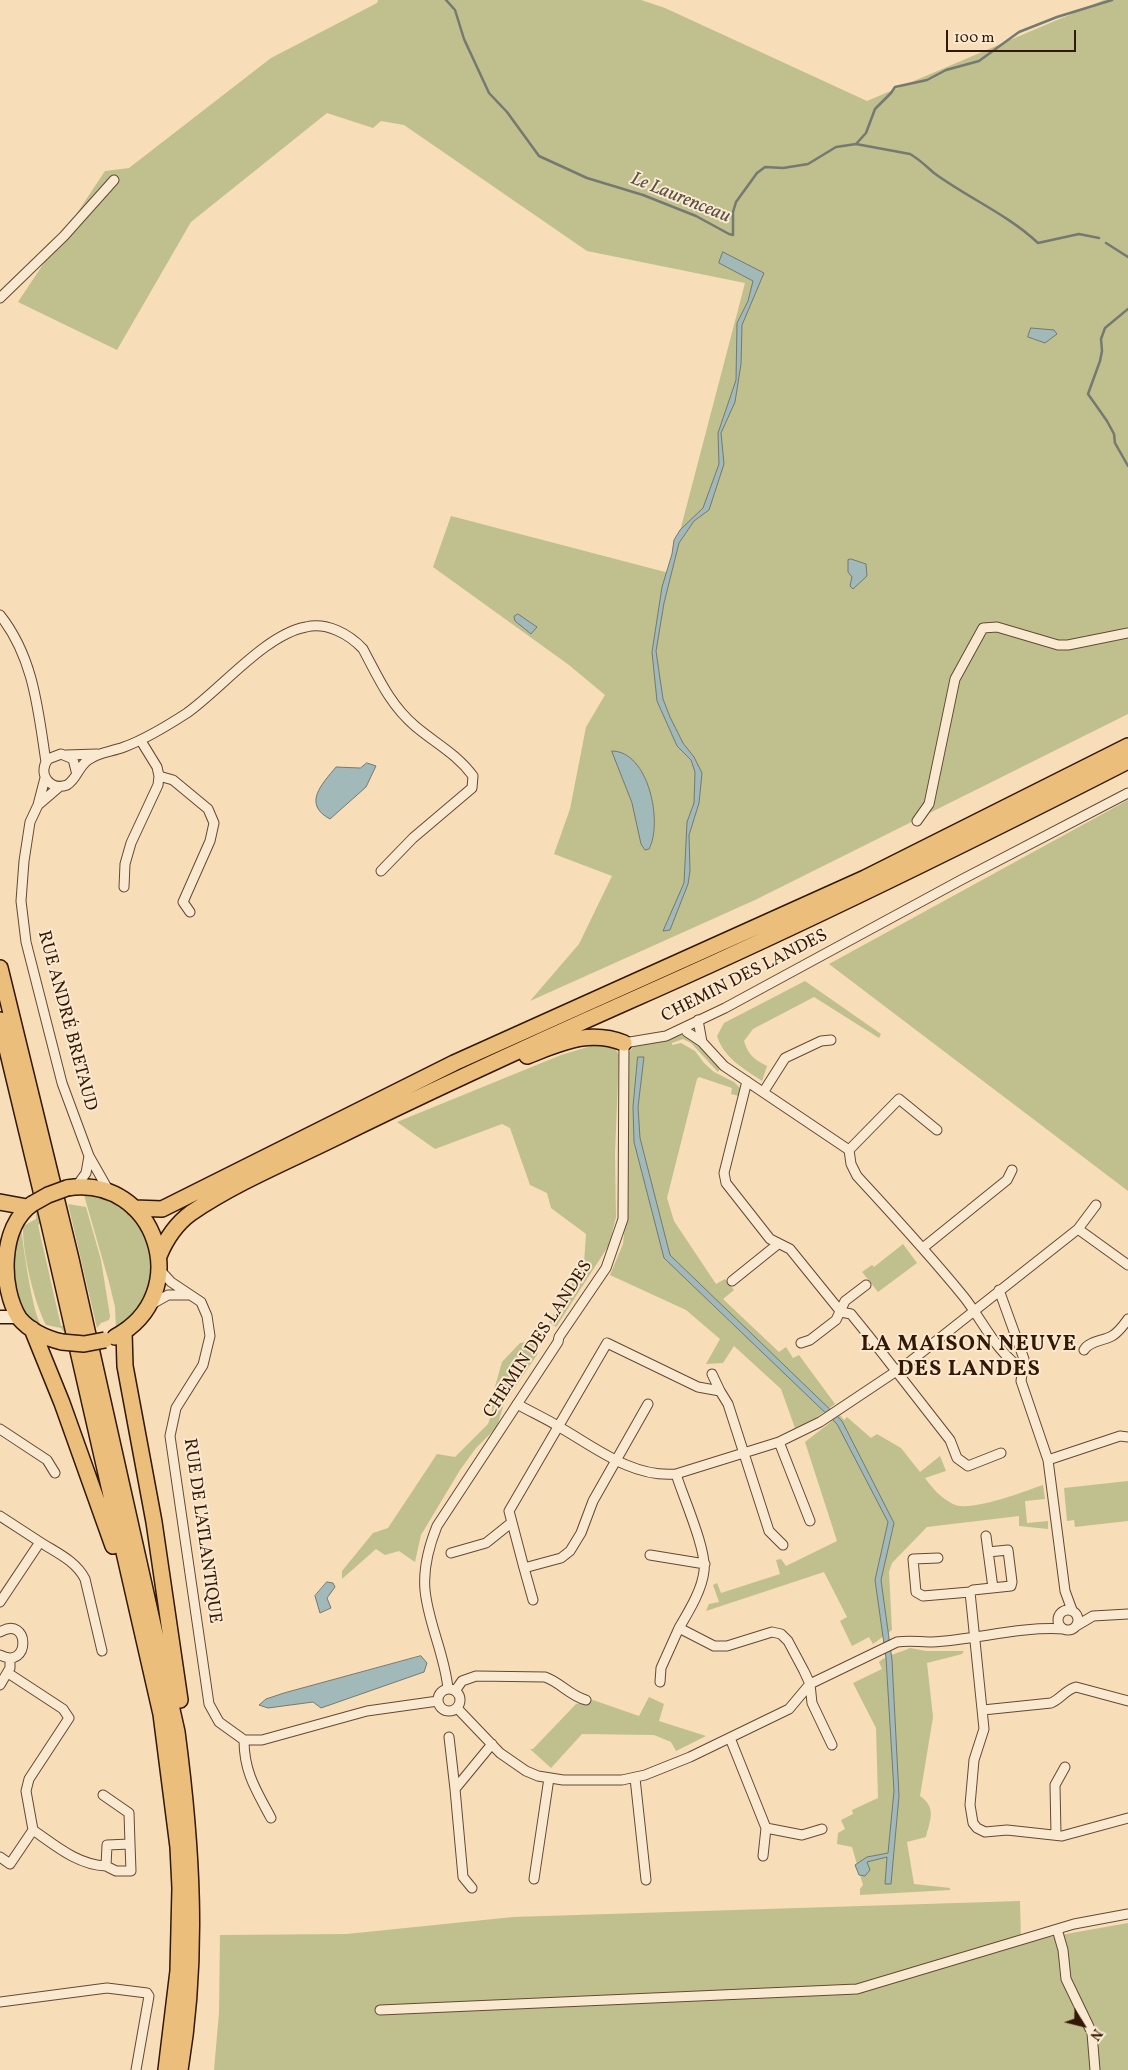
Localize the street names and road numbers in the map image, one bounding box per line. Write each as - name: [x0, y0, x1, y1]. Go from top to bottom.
- street label: CHEMIN DES LANDES: [658, 926, 832, 1028]
- street label: RUE ANDRÉ BRETAUD: [32, 929, 100, 1113]
- street label: CHEMIN DES LANDES: [480, 1257, 598, 1423]
- street label: RUE DE L'ATLANTIQUE: [177, 1437, 225, 1625]

